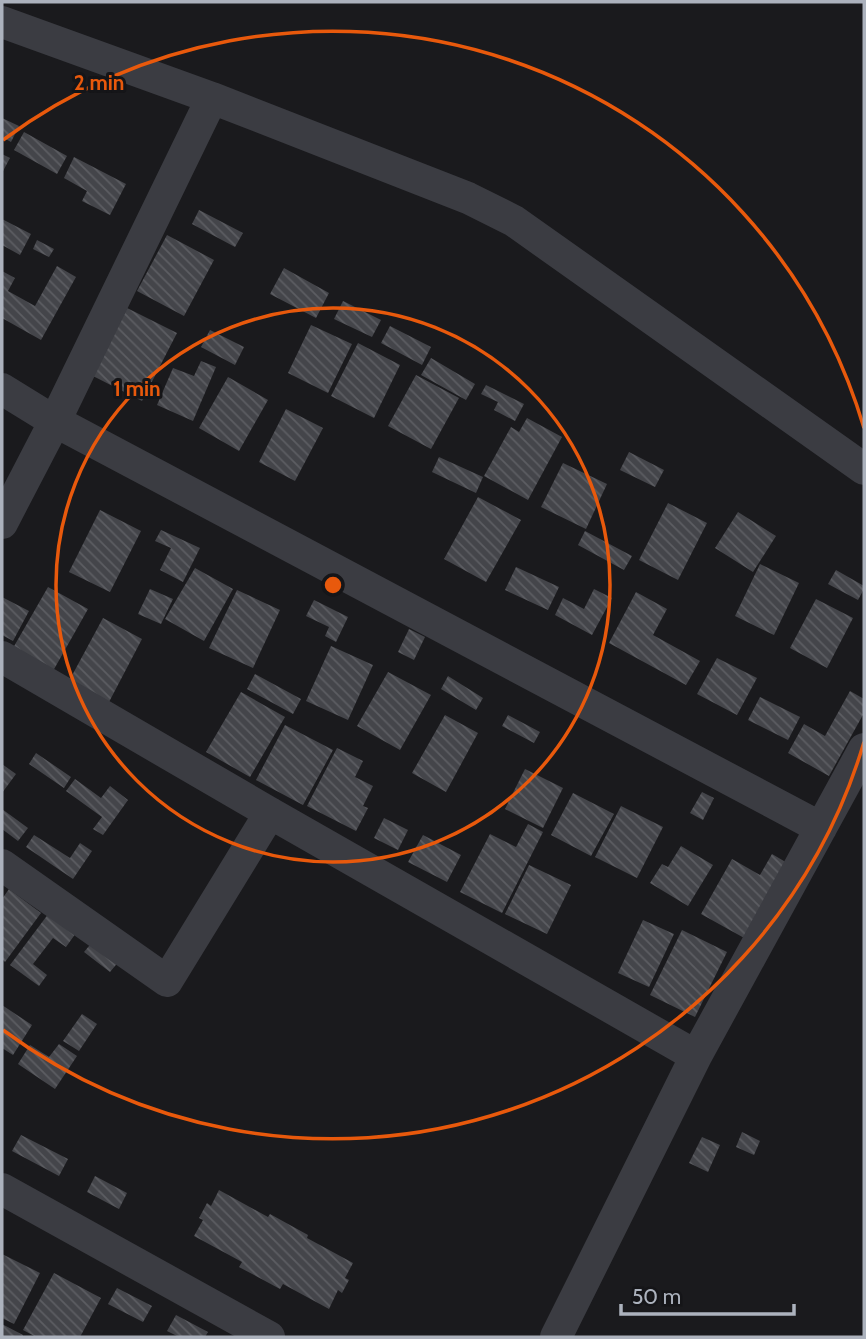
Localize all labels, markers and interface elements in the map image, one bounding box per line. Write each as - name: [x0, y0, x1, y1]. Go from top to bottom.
- text: 2 min: [74, 70, 124, 95]
- text: 1 min: [113, 376, 161, 401]
- centre of rings: [321, 573, 345, 597]
- scale bar: [621, 1272, 794, 1316]
- text: 50 m: [632, 1284, 681, 1309]

